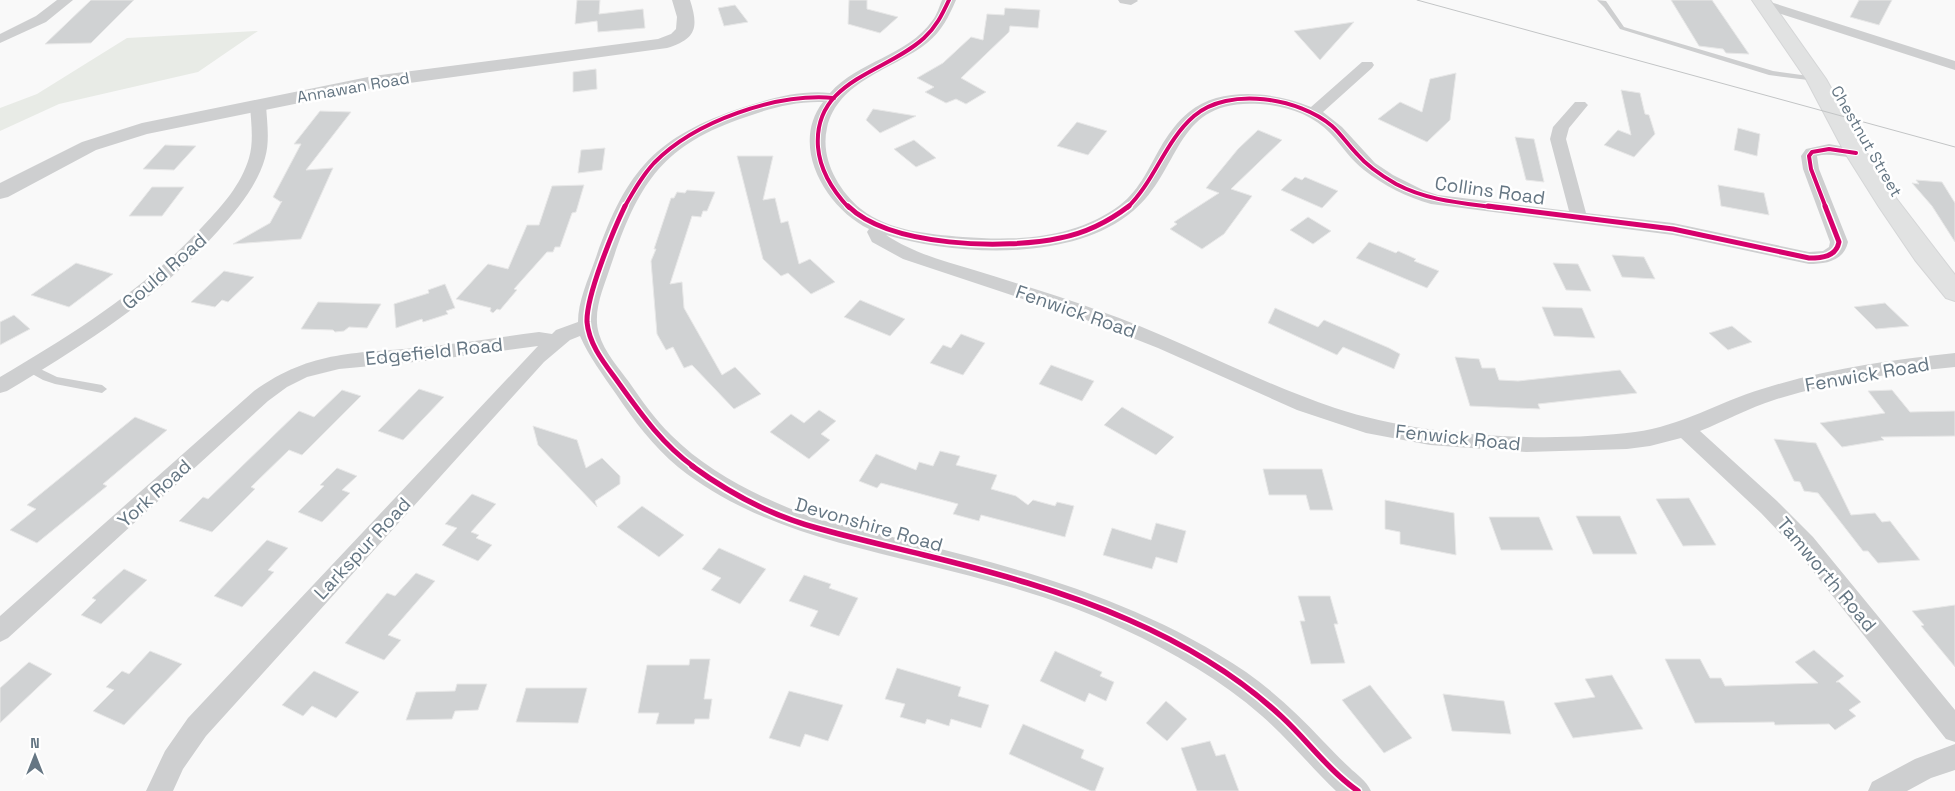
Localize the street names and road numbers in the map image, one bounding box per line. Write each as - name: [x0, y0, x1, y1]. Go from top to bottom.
- street label: Annawan Road: [295, 67, 411, 108]
- street label: Chestnut Street: [1826, 82, 1907, 201]
- street label: Collins Road: [1433, 170, 1547, 211]
- street label: Gould Road: [117, 228, 212, 315]
- street label: Fenwick Road: [1012, 279, 1139, 344]
- street label: Edgefield Road: [364, 332, 504, 371]
- street label: Fenwick Road: [1803, 351, 1931, 398]
- street label: Fenwick Road: [1394, 418, 1522, 457]
- street label: York Road: [112, 454, 196, 533]
- street label: Devonshire Road: [792, 491, 946, 558]
- street label: Larkspur Road: [309, 492, 416, 605]
- street label: Tamworth Road: [1771, 512, 1882, 637]

